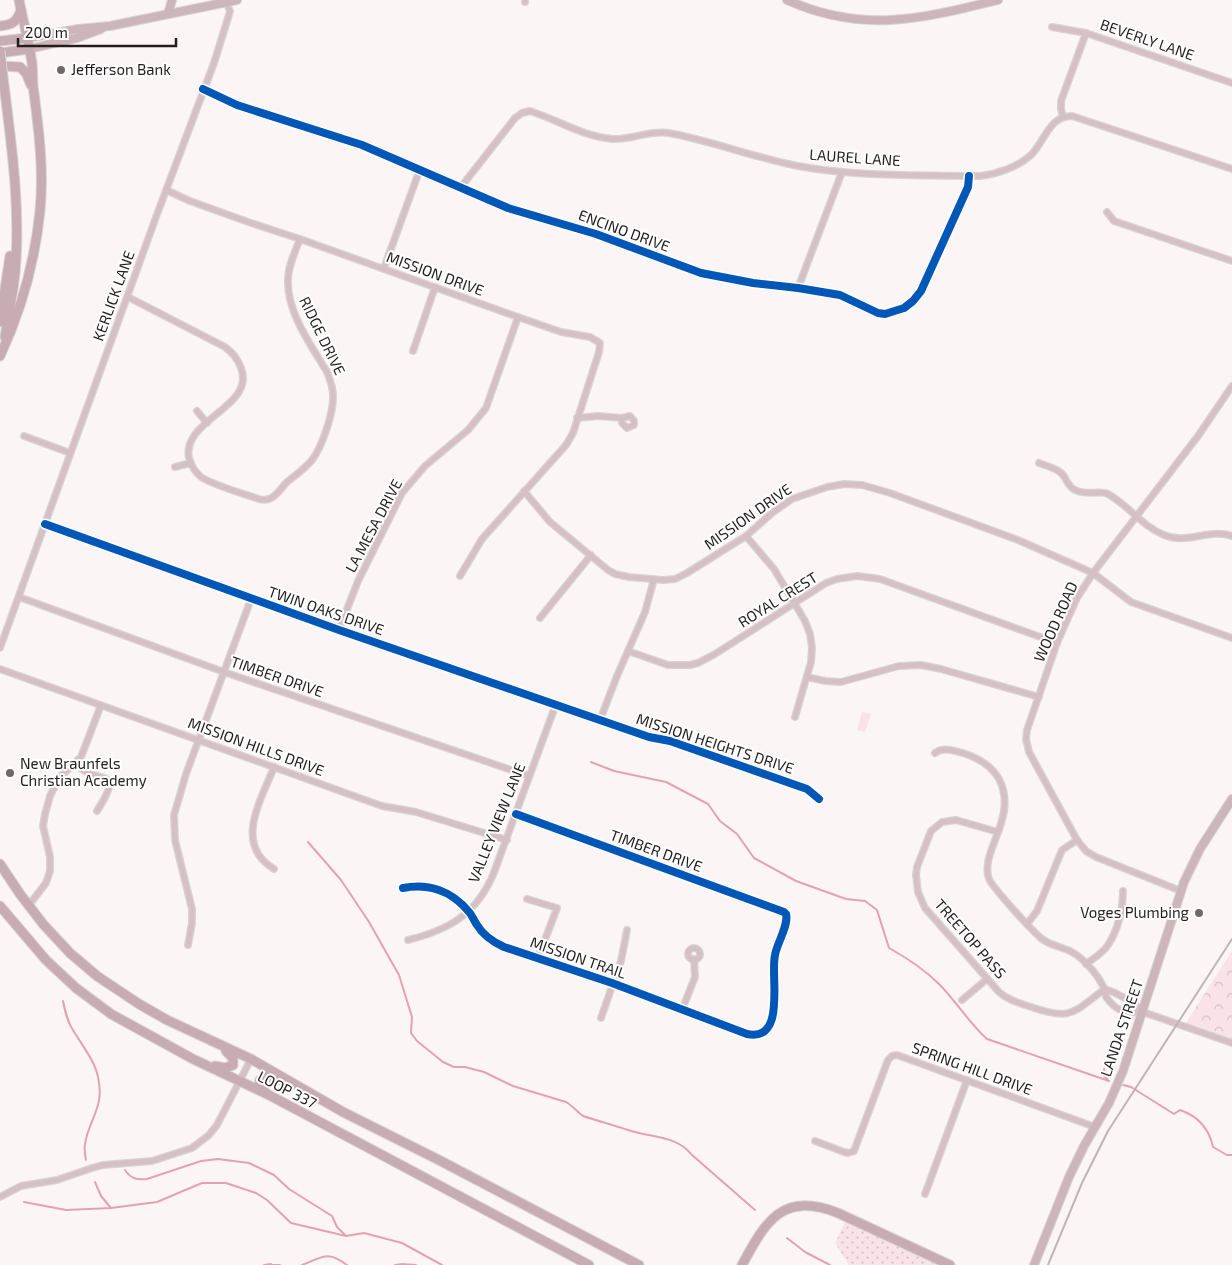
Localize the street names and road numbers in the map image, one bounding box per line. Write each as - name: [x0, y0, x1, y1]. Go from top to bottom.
- street label: BEVERLY LANE: [1098, 15, 1197, 64]
- street label: LAUREL LANE: [809, 145, 901, 169]
- street label: ENCINO DRIVE: [576, 205, 673, 255]
- street label: MISSION DRIVE: [384, 247, 487, 299]
- street label: KERLICK LANE: [88, 248, 138, 343]
- street label: RIDGE DRIVE: [296, 293, 350, 378]
- street label: LA MESA DRIVE: [341, 476, 405, 575]
- street label: MISSION DRIVE: [700, 479, 795, 553]
- street label: ROYAL CREST: [734, 567, 821, 631]
- street label: WOOD ROAD: [1029, 579, 1081, 665]
- street label: TWIN OAKS DRIVE: [266, 582, 387, 638]
- street label: TIMBER DRIVE: [229, 652, 326, 700]
- street label: MISSION HEIGHTS DRIVE: [634, 709, 796, 777]
- street label: MISSION HILLS DRIVE: [186, 713, 327, 779]
- street label: VALLEY VIEW LANE: [464, 760, 528, 885]
- street label: TIMBER DRIVE: [608, 825, 705, 875]
- street label: TREETOP PASS: [931, 895, 1010, 982]
- street label: MISSION TRAIL: [528, 932, 629, 982]
- street label: LANDA STREET: [1096, 976, 1146, 1079]
- street label: SPRING HILL DRIVE: [910, 1038, 1035, 1098]
- street label: LOOP 337: [255, 1067, 320, 1112]

